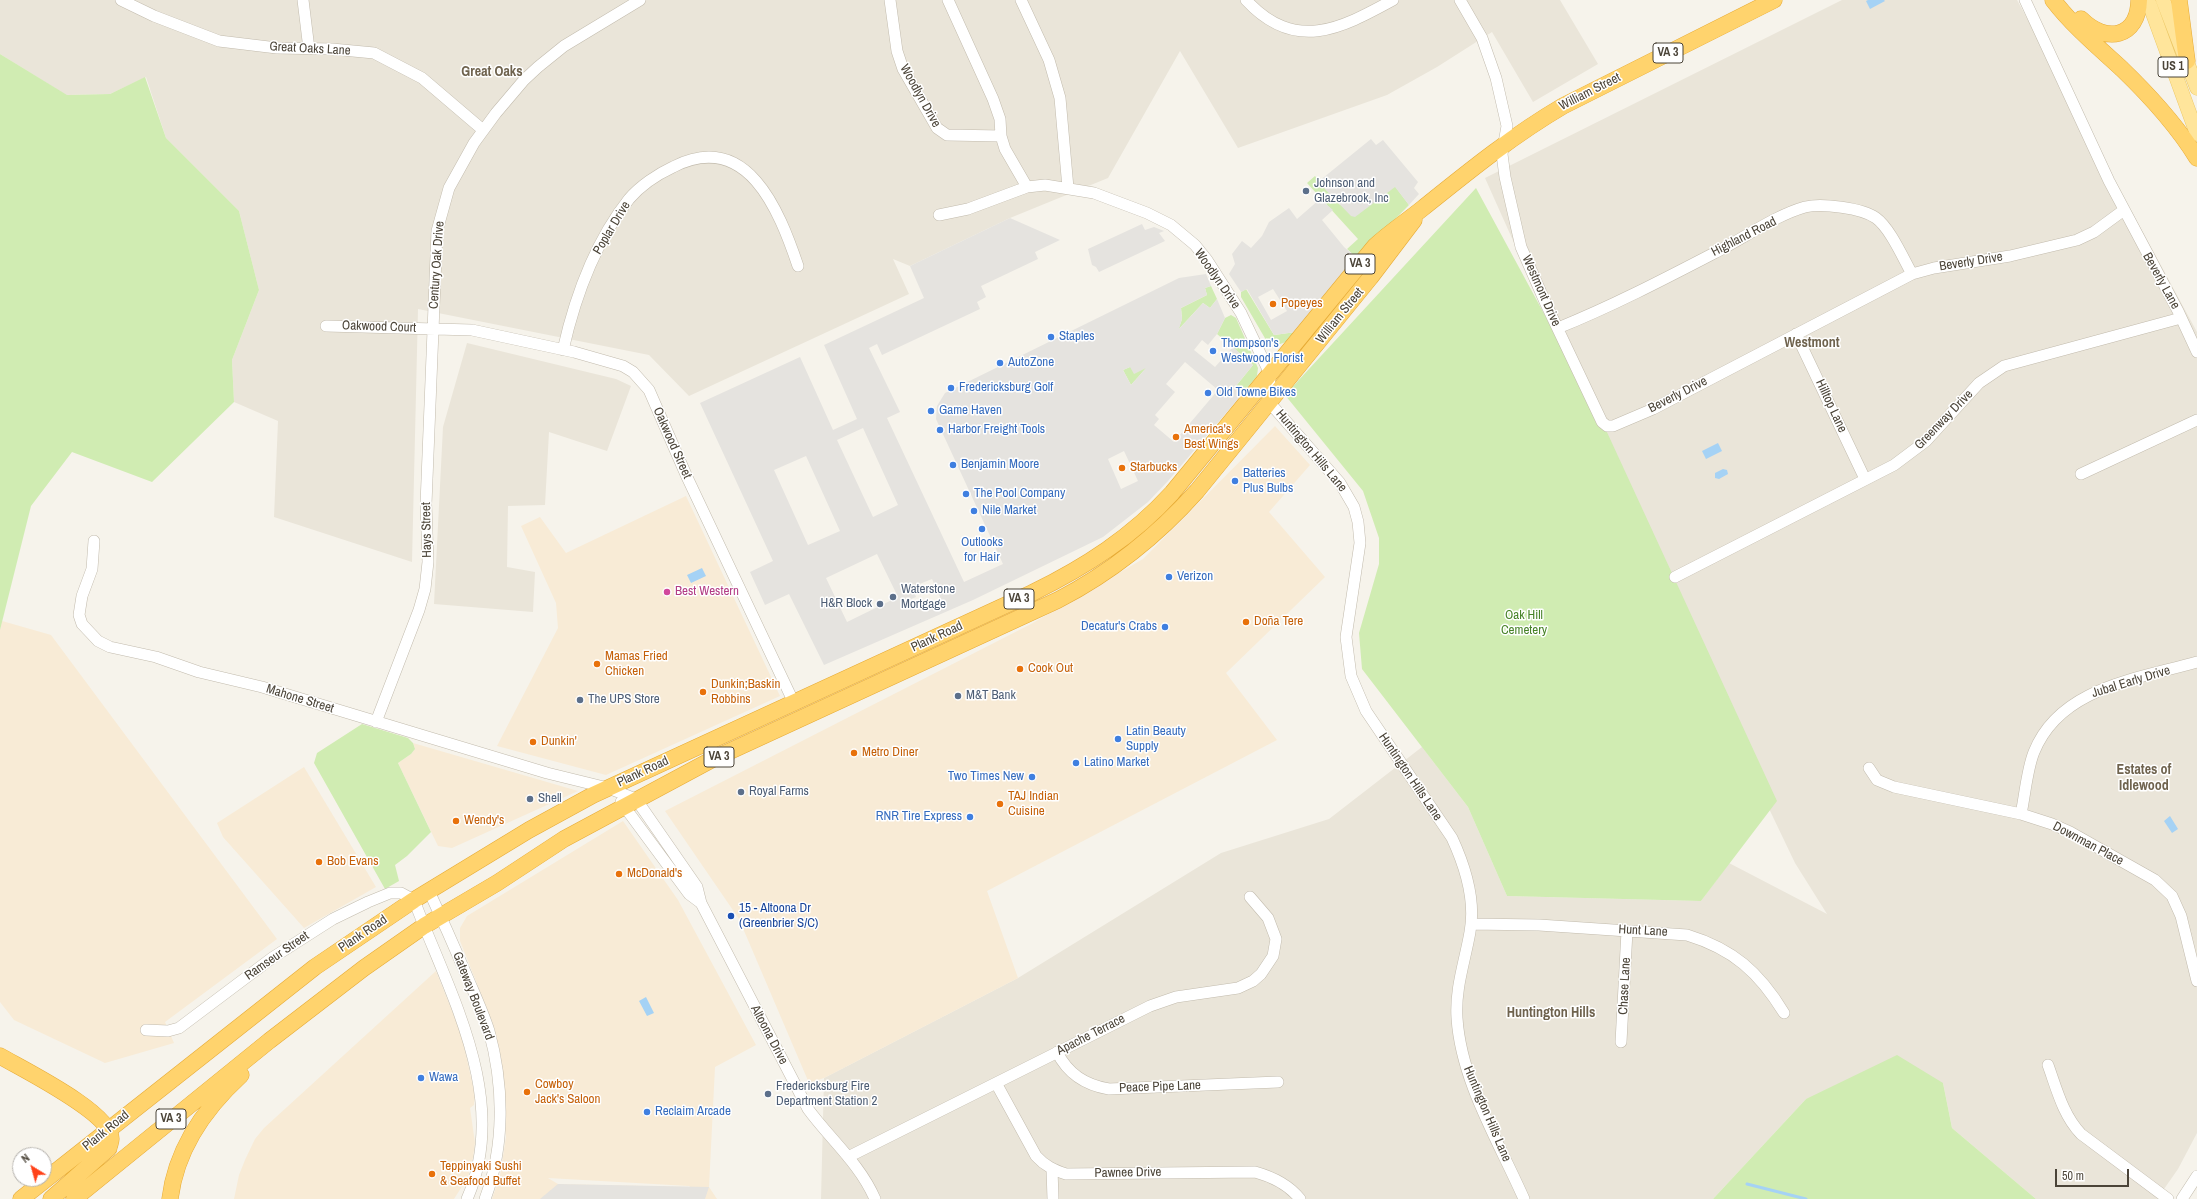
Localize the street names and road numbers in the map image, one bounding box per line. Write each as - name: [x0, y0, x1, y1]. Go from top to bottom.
- street label: Great Oaks Lane: [269, 39, 351, 59]
- road number: VA 3: [1653, 43, 1683, 63]
- road number: US 1: [2158, 57, 2188, 77]
- street label: Woodlyn Drive: [896, 62, 944, 130]
- street label: William Street: [1557, 70, 1623, 114]
- street label: Poplar Drive: [590, 199, 634, 257]
- street label: Highland Road: [1709, 214, 1779, 260]
- street label: Century Oak Drive: [426, 220, 448, 310]
- street label: Woodlyn Drive: [1191, 246, 1243, 312]
- street label: Beverly Drive: [1938, 249, 2004, 275]
- street label: Beverly Lane: [2139, 250, 2183, 312]
- street label: Westmont Drive: [1518, 253, 1564, 329]
- road number: VA 3: [1345, 254, 1375, 274]
- street label: William Street: [1313, 285, 1367, 347]
- street label: Oakwood Court: [342, 318, 416, 336]
- street label: Beverly Drive: [1646, 374, 1710, 416]
- street label: Hilltop Lane: [1812, 377, 1850, 435]
- street label: Greenway Drive: [1912, 387, 1976, 453]
- street label: Oakwood Street: [649, 405, 695, 481]
- street label: Huntington Hills Lane: [1272, 407, 1350, 495]
- street label: Hays Street: [419, 502, 435, 558]
- road number: VA 3: [1004, 589, 1034, 609]
- street label: Plank Road: [909, 618, 965, 656]
- street label: Jubal Early Drive: [2090, 663, 2172, 701]
- street label: Mahone Street: [264, 681, 336, 717]
- street label: Huntington Hills Lane: [1375, 730, 1445, 824]
- road number: VA 3: [704, 747, 734, 767]
- street label: Plank Road: [615, 753, 671, 791]
- street label: Downman Place: [2050, 819, 2126, 869]
- street label: Plank Road: [336, 912, 390, 956]
- street label: Hunt Lane: [1618, 922, 1668, 940]
- street label: Ramseur Street: [242, 928, 312, 984]
- street label: Gateway Boulevard: [449, 950, 497, 1042]
- street label: Chase Lane: [1616, 957, 1634, 1015]
- street label: Altoona Drive: [747, 1003, 791, 1067]
- street label: Apache Terrace: [1054, 1011, 1128, 1059]
- street label: Huntington Hills Lane: [1460, 1064, 1514, 1164]
- street label: Peace Pipe Lane: [1119, 1078, 1201, 1096]
- street label: Plank Road: [80, 1108, 132, 1154]
- road number: VA 3: [156, 1109, 186, 1129]
- street label: Pawnee Drive: [1094, 1165, 1162, 1181]

